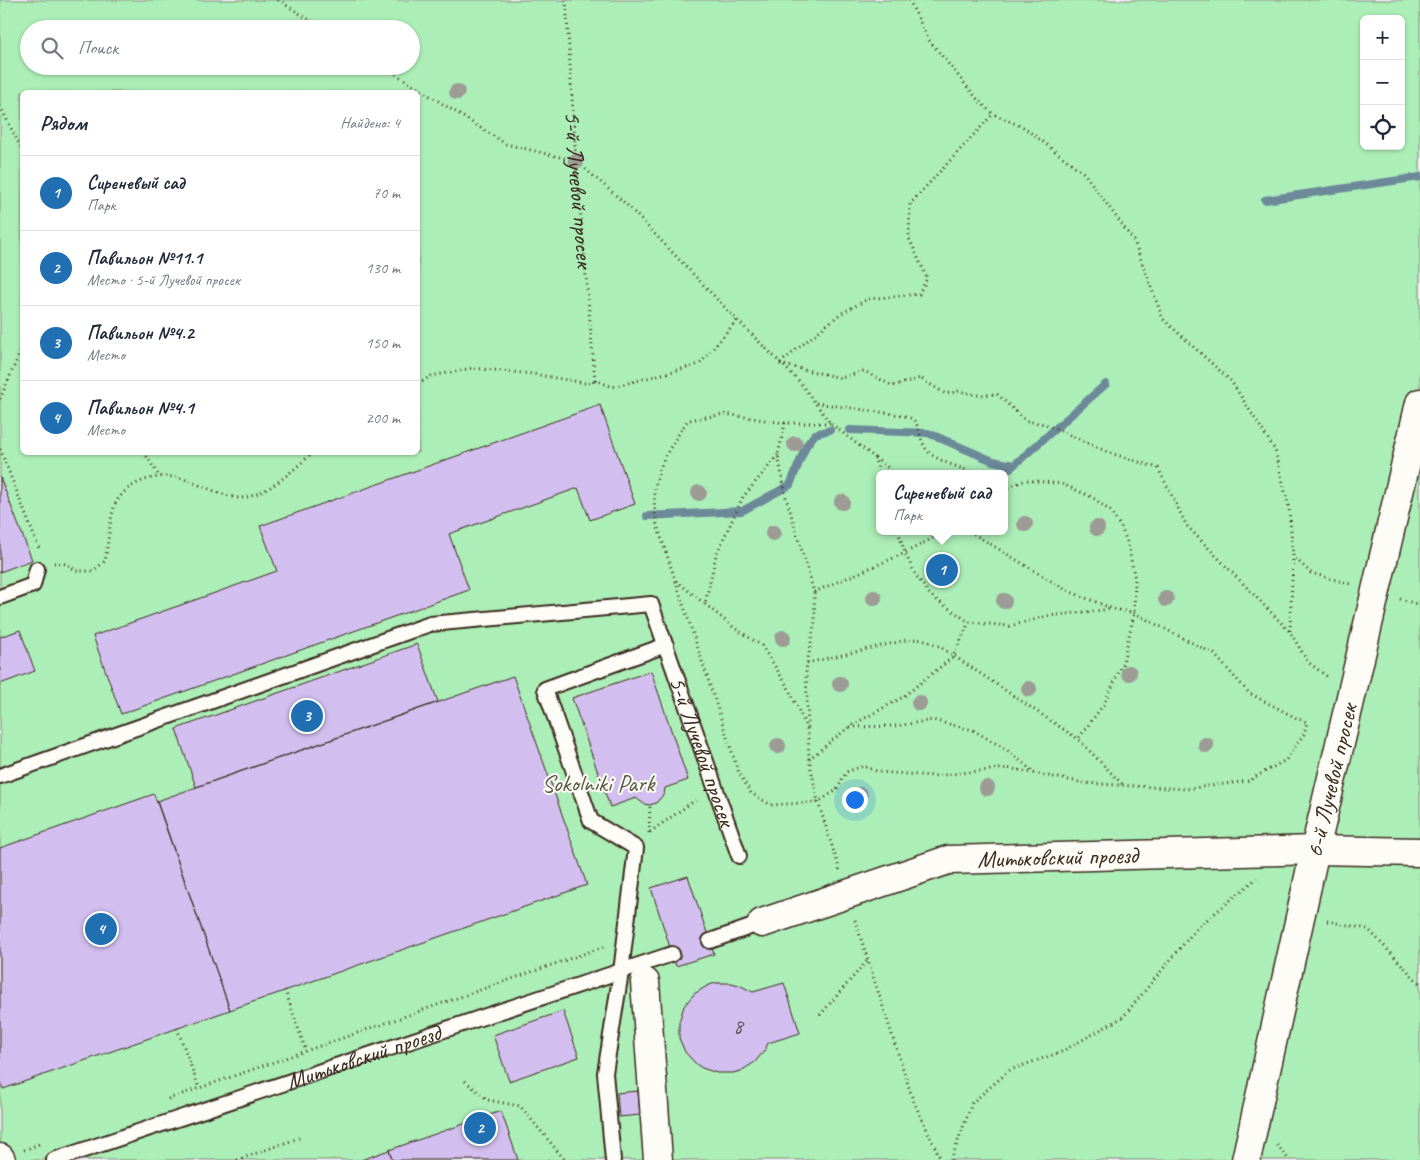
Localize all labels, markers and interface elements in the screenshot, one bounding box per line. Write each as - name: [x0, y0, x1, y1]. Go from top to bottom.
- map controls: [1360, 15, 1405, 150]
- button: +: [1360, 15, 1405, 60]
- search box: [20, 20, 420, 75]
- icon: search: [38, 34, 66, 62]
- text: Поиск: [78, 36, 118, 60]
- button: −: [1360, 60, 1405, 105]
- button: locate: [1360, 105, 1405, 150]
- text: Рядом: [40, 110, 87, 136]
- street label: 5-й Лучевой просек: [558, 110, 600, 271]
- text: Найдено: 4: [340, 113, 400, 133]
- text: Сиреневый сад: [87, 171, 185, 195]
- text: 1: [52, 183, 60, 203]
- text: 70 m: [373, 183, 400, 203]
- text: Парк: [87, 195, 116, 215]
- text: Павильон №11.1: [87, 246, 202, 270]
- text: 2: [52, 258, 60, 278]
- text: 130 m: [366, 258, 400, 278]
- text: Место · 5-й Лучевой просек: [87, 270, 240, 290]
- text: Павильон №4.2: [87, 321, 194, 345]
- text: 3: [52, 333, 60, 353]
- text: 150 m: [366, 333, 400, 353]
- text: Место: [87, 345, 125, 365]
- text: Павильон №4.1: [87, 396, 194, 420]
- text: 4: [52, 408, 60, 428]
- text: 200 m: [366, 408, 400, 428]
- text: Место: [87, 420, 125, 440]
- popup: [876, 470, 1008, 535]
- text: Сиреневый сад: [893, 481, 991, 505]
- text: Парк: [893, 505, 922, 525]
- pin: 1: [926, 551, 958, 589]
- street label: 5-й Лучевой просек: [662, 672, 743, 832]
- pin: 3: [291, 697, 323, 735]
- street label: 6-й Лучевой просек: [1299, 699, 1364, 860]
- park label: Sokolniki Park: [542, 768, 657, 798]
- your location: [842, 787, 868, 813]
- street label: Митьковский проезд: [977, 840, 1141, 874]
- pin: 4: [85, 910, 117, 948]
- house number: 8: [733, 1013, 745, 1039]
- street label: Митьковский проезд: [282, 1016, 447, 1097]
- pin: 2: [464, 1109, 496, 1147]

